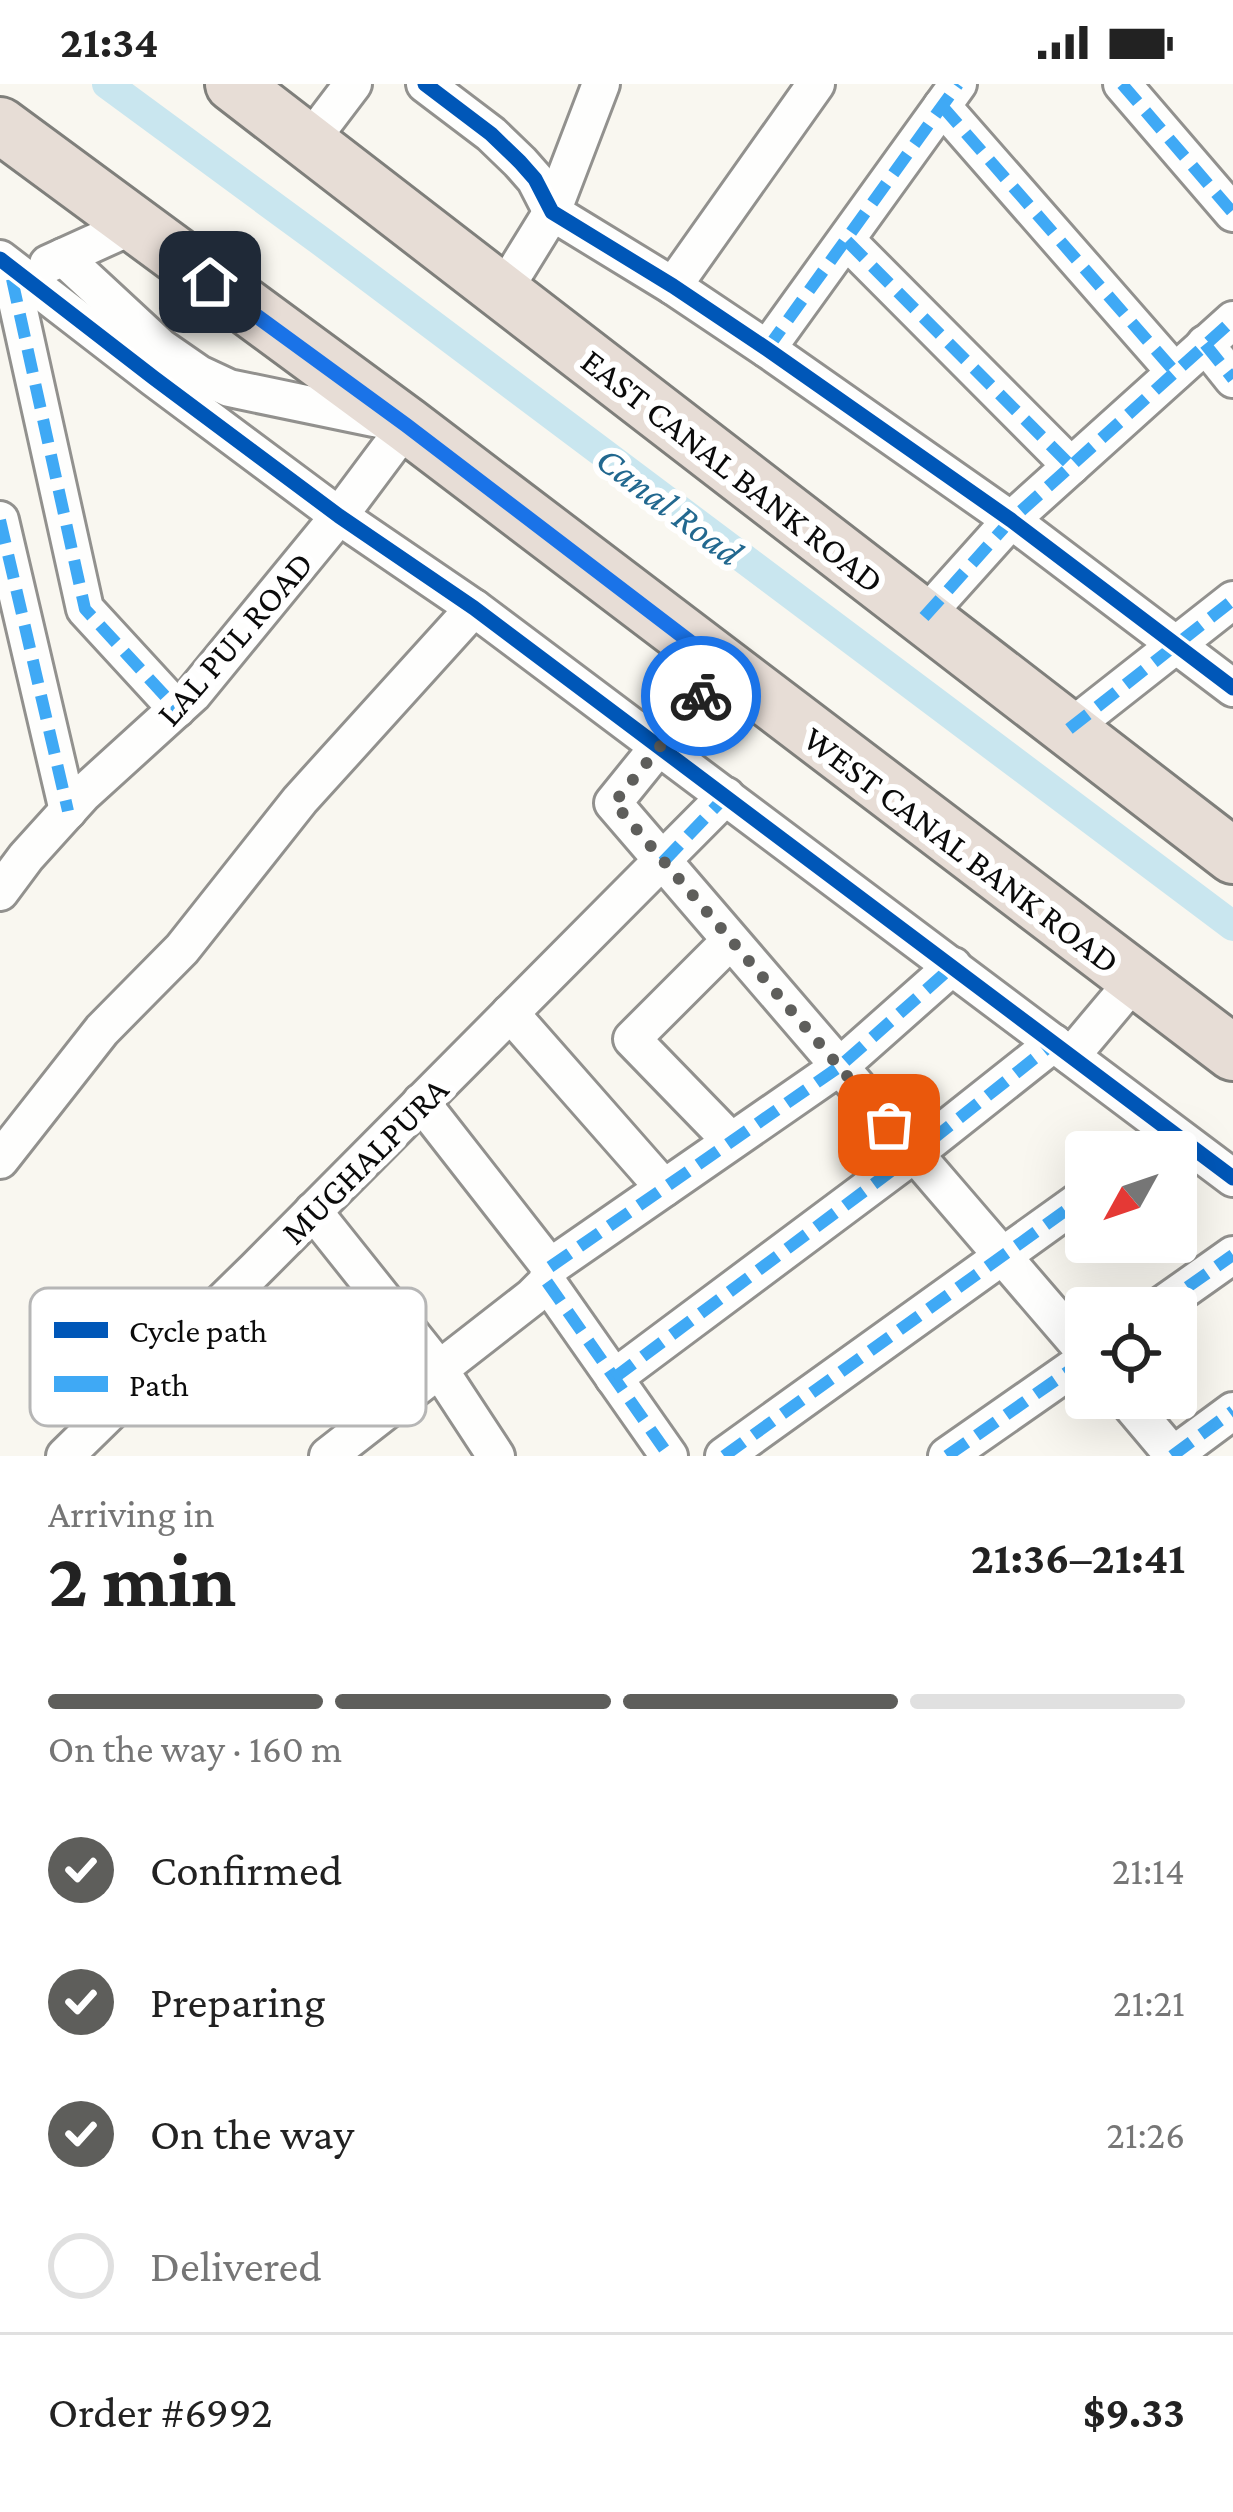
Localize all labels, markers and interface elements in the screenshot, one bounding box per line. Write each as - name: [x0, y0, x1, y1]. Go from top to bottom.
- text: 21:34: [60, 17, 159, 67]
- pin: [159, 231, 261, 333]
- icon: home: [177, 249, 243, 315]
- street label: EAST CANAL BANK ROAD: [574, 341, 891, 601]
- water label: Canal Road: [589, 437, 751, 574]
- street label: LAL PUL ROAD: [148, 544, 321, 734]
- courier: [641, 636, 761, 756]
- icon: bike: [668, 663, 734, 729]
- street label: WEST CANAL BANK ROAD: [796, 718, 1127, 982]
- street label: MUGHALPURA: [273, 1069, 457, 1252]
- pin: [838, 1074, 940, 1176]
- icon: bag: [856, 1092, 922, 1158]
- north arrow: [1065, 1131, 1197, 1263]
- map controls: [1065, 1131, 1197, 1419]
- button: locate: [1065, 1287, 1197, 1419]
- legend: [30, 1288, 426, 1426]
- text: Cycle path: [129, 1312, 267, 1349]
- text: Path: [129, 1366, 189, 1403]
- text: Arriving in: [48, 1492, 215, 1535]
- text: 21:36–21:41: [971, 1533, 1185, 1583]
- text: 2 min: [48, 1536, 236, 1623]
- text: On the way · 160 m: [48, 1727, 342, 1770]
- icon: check: [48, 1837, 114, 1903]
- text: Confirmed: [150, 1845, 342, 1895]
- text: 21:14: [1112, 1849, 1185, 1892]
- icon: check: [48, 1969, 114, 2035]
- text: Preparing: [150, 1977, 326, 2027]
- text: 21:21: [1113, 1981, 1185, 2024]
- icon: check: [48, 2101, 114, 2167]
- text: On the way: [150, 2109, 354, 2159]
- text: 21:26: [1106, 2113, 1185, 2156]
- text: Delivered: [150, 2241, 322, 2291]
- text: Order #6992: [48, 2387, 272, 2437]
- text: $9.33: [1083, 2387, 1185, 2437]

